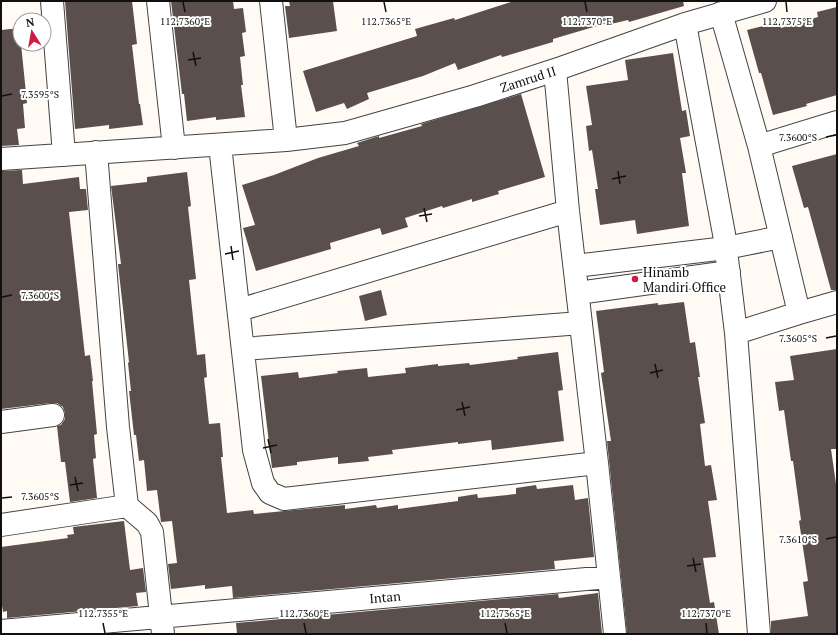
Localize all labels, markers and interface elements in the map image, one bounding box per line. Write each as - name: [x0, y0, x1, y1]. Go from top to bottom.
- north arrow: [12, 12, 52, 52]
- text: N: [25, 14, 36, 30]
- text: 112.7360°E: [160, 15, 210, 28]
- text: 112.7365°E: [361, 15, 411, 28]
- text: 112.7370°E: [562, 15, 612, 28]
- text: 112.7375°E: [762, 15, 812, 28]
- street label: Zamrud II: [498, 62, 558, 96]
- text: 7.3595°S: [21, 88, 59, 101]
- text: 7.3600°S: [779, 131, 817, 144]
- place label: Hinamb Mandiri Office: [643, 263, 726, 296]
- marker: Hinamb Mandiri Office: [630, 274, 640, 284]
- text: 7.3600°S: [21, 289, 59, 302]
- text: 7.3605°S: [779, 332, 817, 345]
- text: 7.3605°S: [21, 490, 59, 503]
- text: 7.3610°S: [779, 533, 817, 546]
- street label: Intan: [369, 587, 402, 607]
- text: 112.7355°E: [78, 607, 128, 620]
- text: 112.7360°E: [279, 607, 329, 620]
- text: 112.7365°E: [480, 607, 530, 620]
- text: 112.7370°E: [681, 607, 731, 620]

